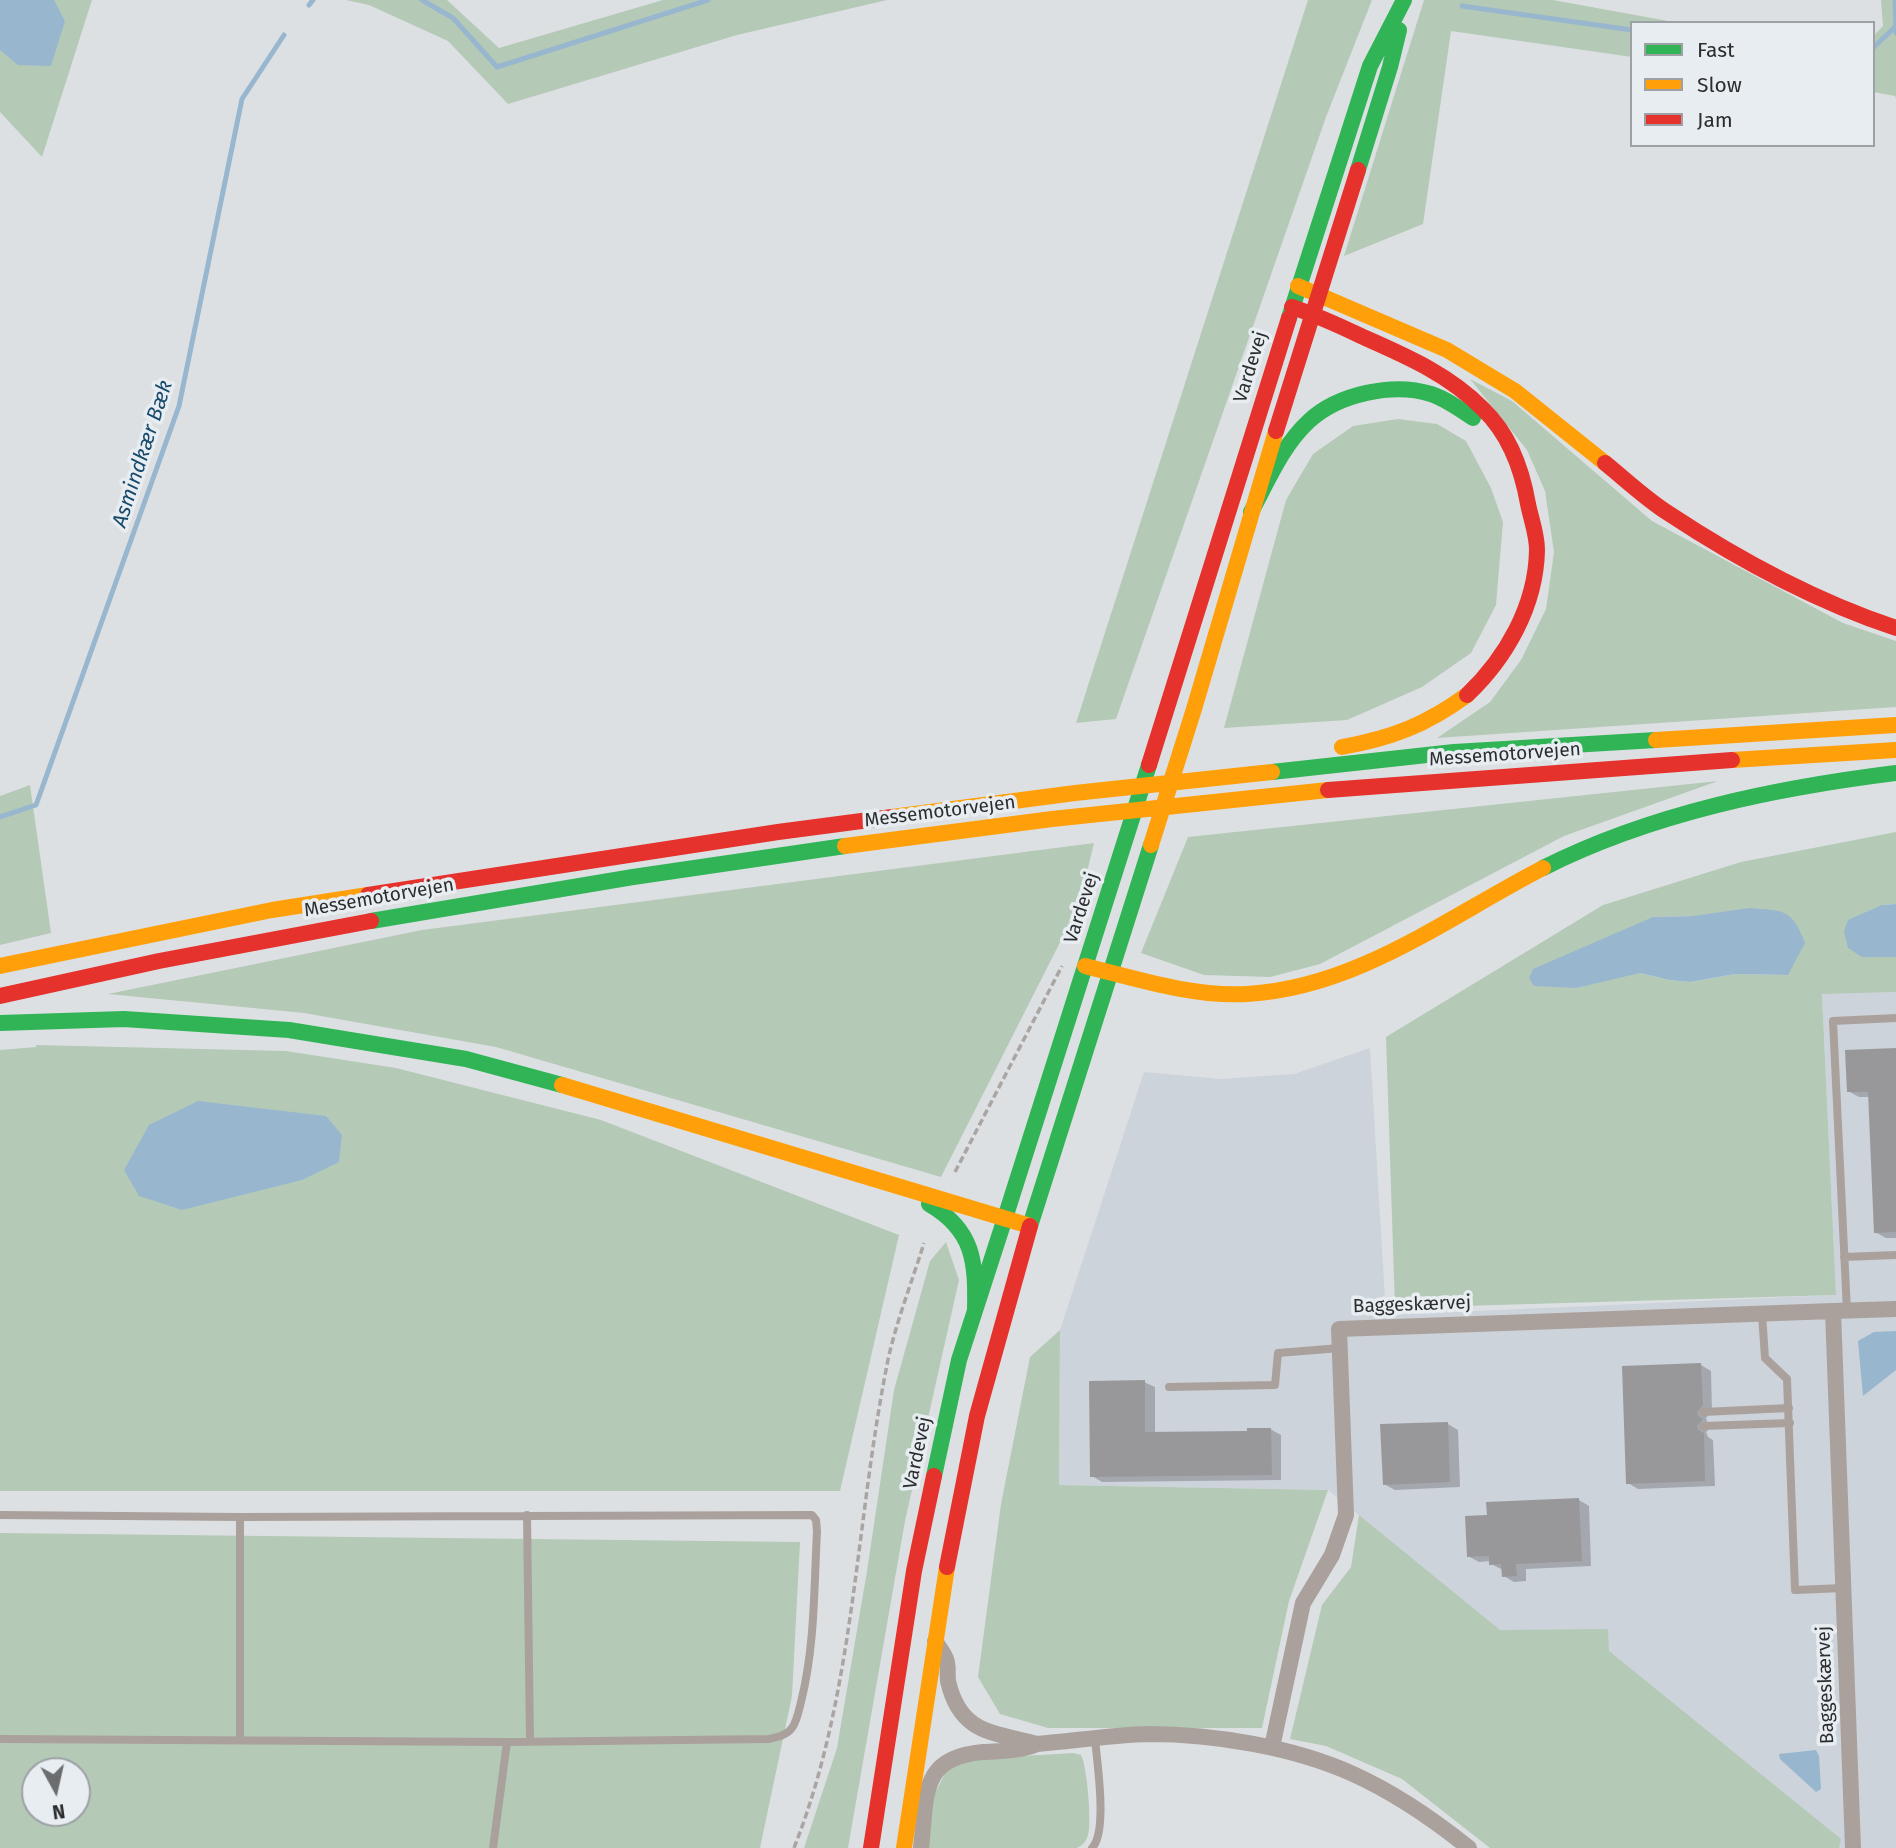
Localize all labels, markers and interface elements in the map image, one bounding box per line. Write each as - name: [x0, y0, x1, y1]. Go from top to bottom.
- legend: [1630, 21, 1875, 147]
- text: Fast: [1697, 37, 1735, 63]
- text: Slow: [1697, 72, 1742, 98]
- text: Jam: [1697, 107, 1733, 133]
- street label: Vardevej: [1229, 329, 1273, 405]
- water label: Asmindkær Bæk: [107, 377, 179, 531]
- street label: Messemotorvejen: [1428, 738, 1582, 772]
- street label: Messemotorvejen: [863, 791, 1017, 833]
- street label: Vardevej: [1060, 870, 1104, 946]
- street label: Messemotorvejen: [302, 874, 456, 922]
- street label: Baggeskærvej: [1353, 1292, 1471, 1318]
- street label: Vardevej: [899, 1415, 937, 1491]
- street label: Baggeskærvej: [1813, 1626, 1839, 1744]
- north arrow: [21, 1757, 91, 1827]
- text: N: [51, 1799, 67, 1824]

